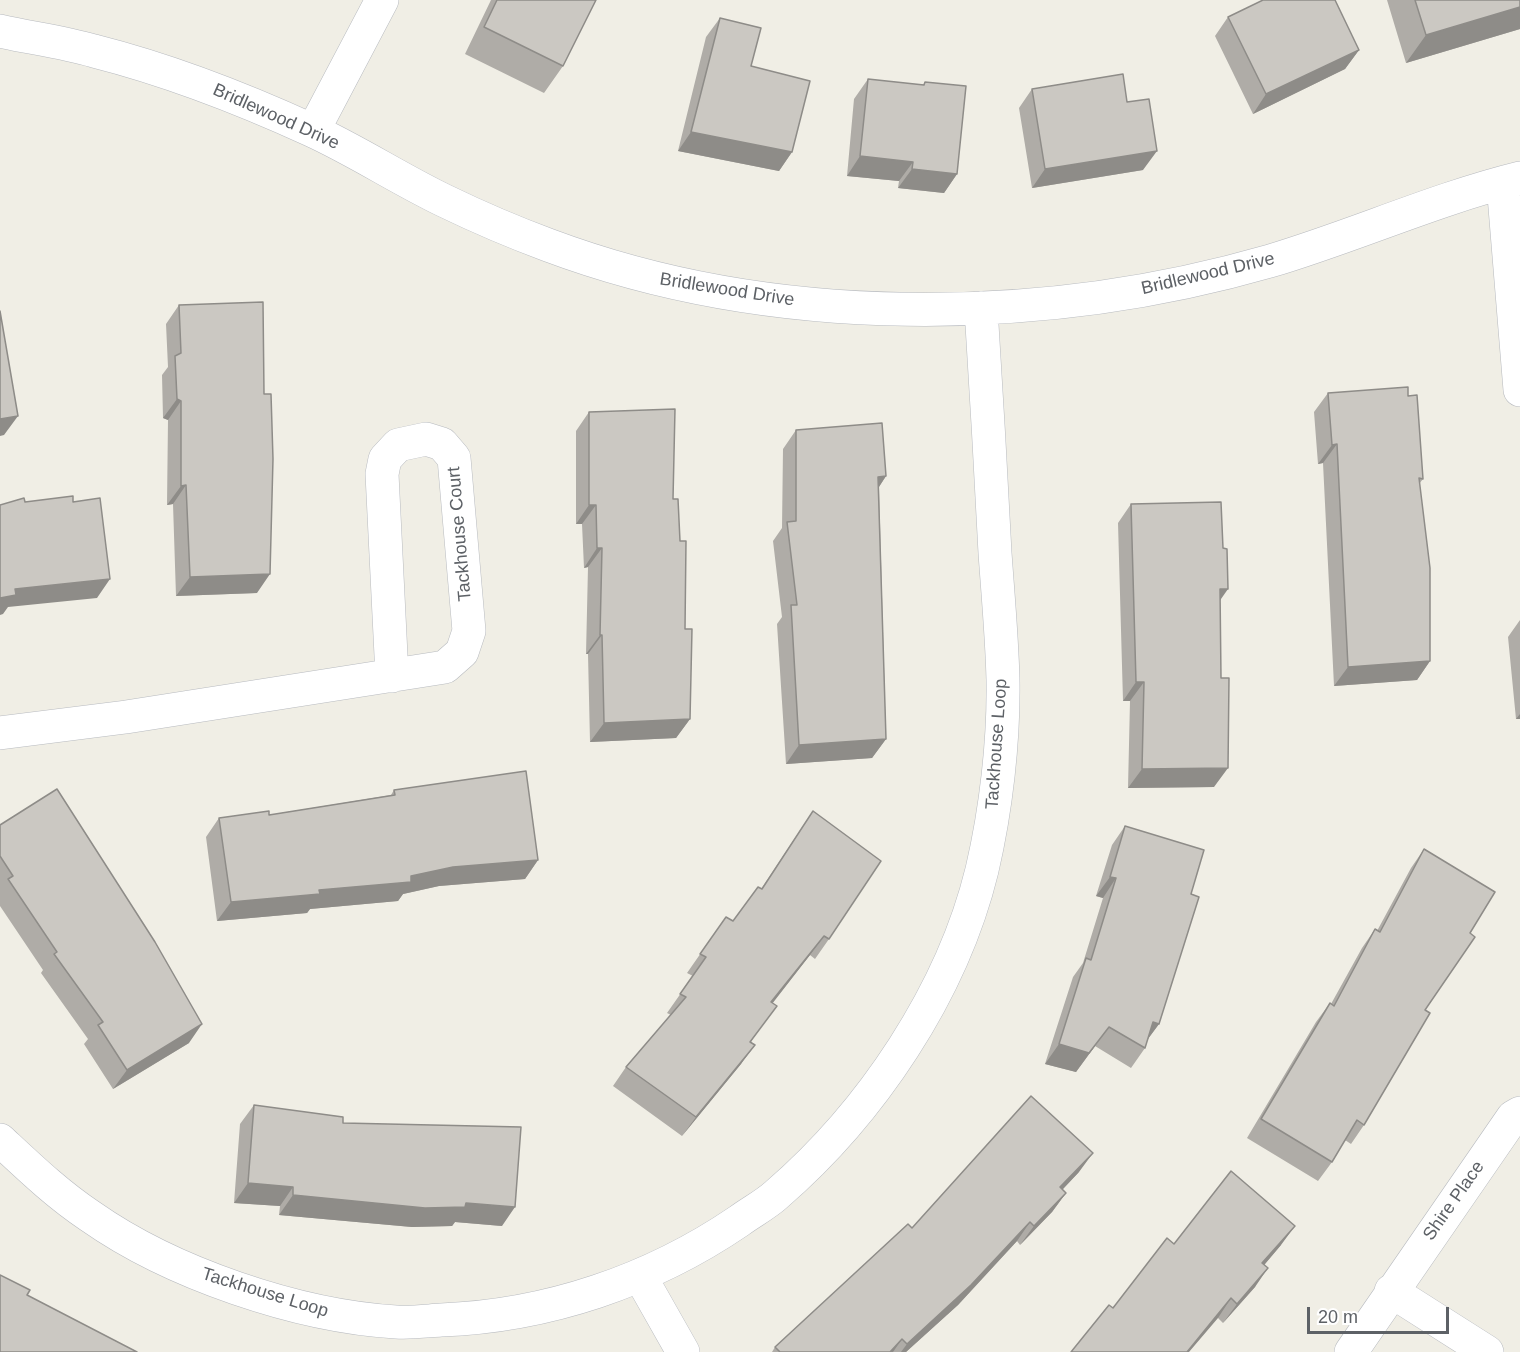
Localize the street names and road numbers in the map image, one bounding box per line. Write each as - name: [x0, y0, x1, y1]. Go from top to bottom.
- street label: Bridlewood Drive: [209, 79, 343, 155]
- street label: Bridlewood Drive: [1139, 248, 1277, 300]
- street label: Bridlewood Drive: [658, 269, 796, 311]
- street label: Tackhouse Court: [443, 466, 477, 602]
- street label: Tackhouse Loop: [982, 678, 1012, 810]
- street label: Shire Place: [1419, 1157, 1489, 1245]
- street label: Tackhouse Loop: [199, 1264, 331, 1322]

